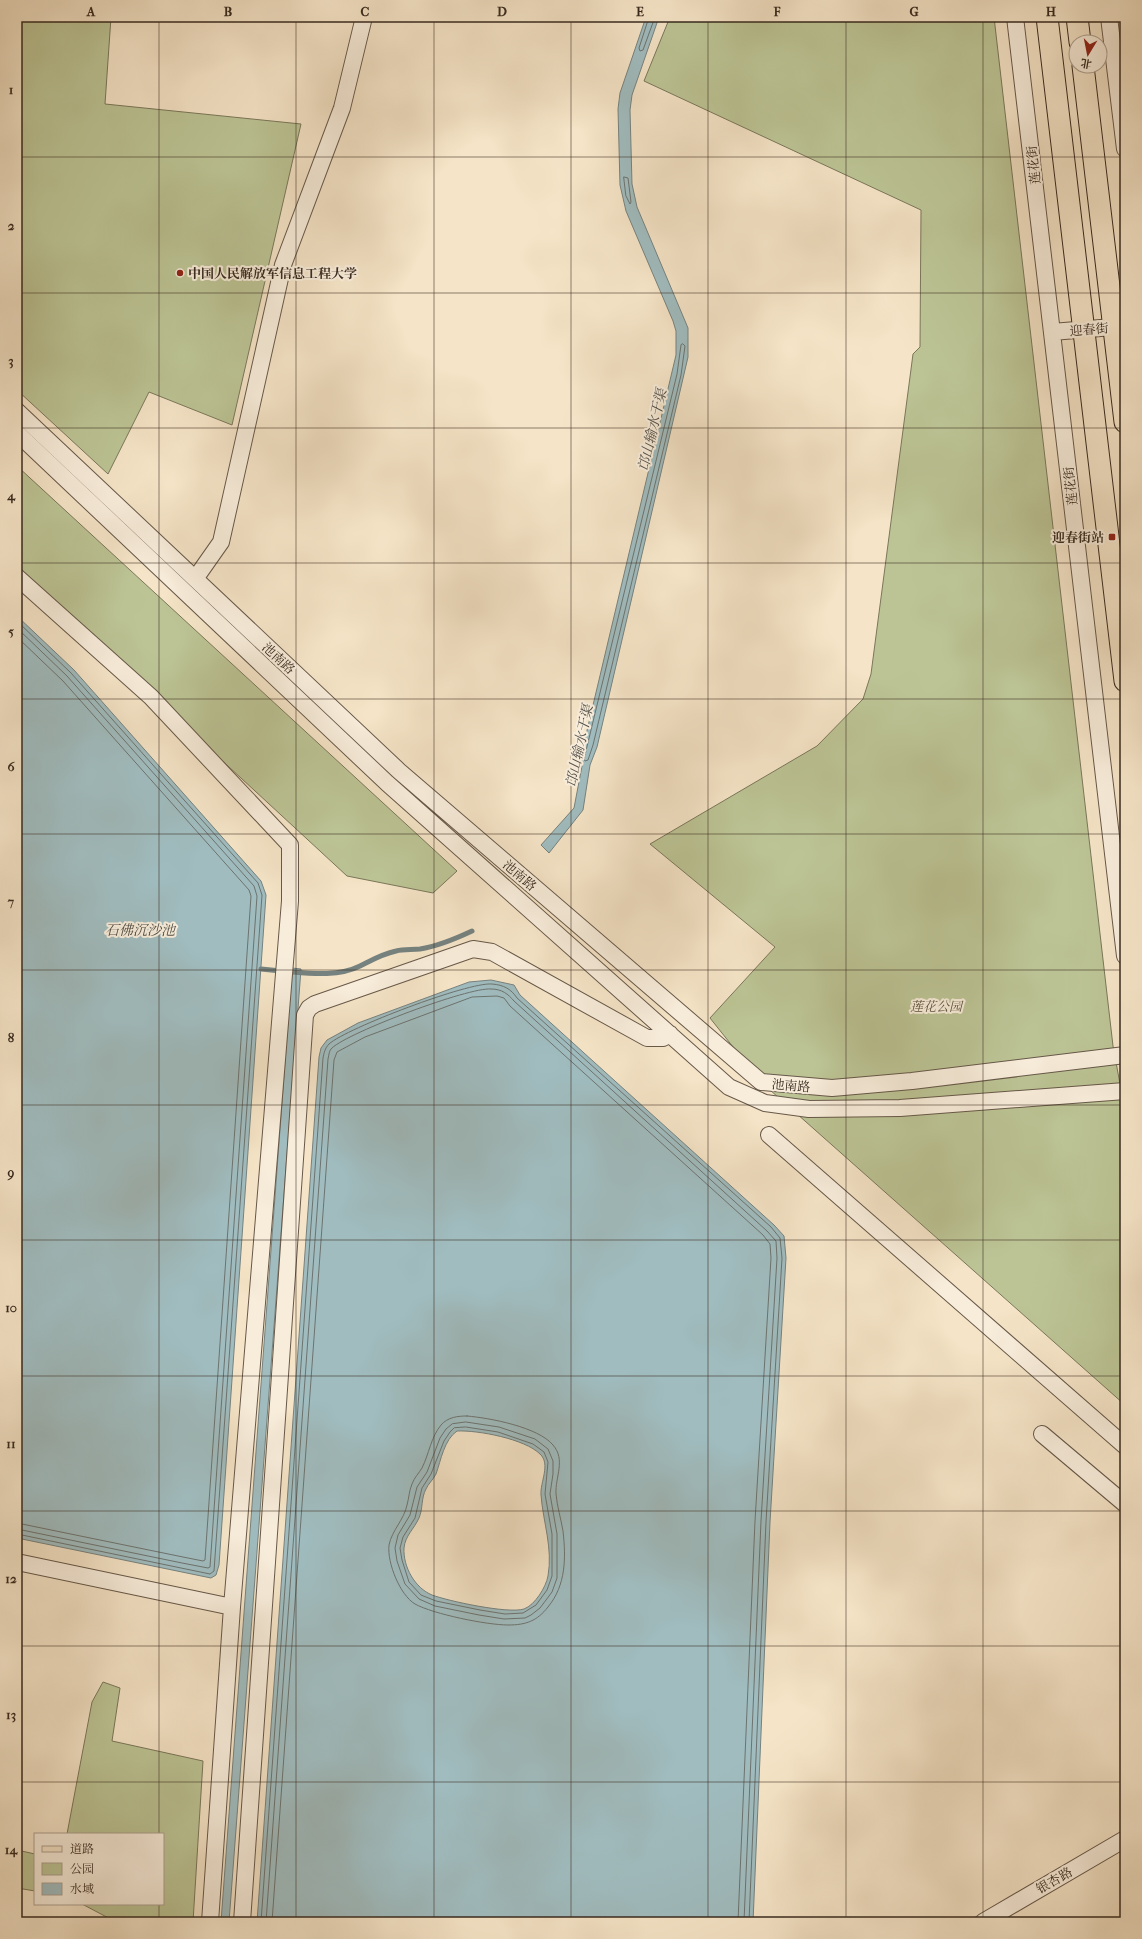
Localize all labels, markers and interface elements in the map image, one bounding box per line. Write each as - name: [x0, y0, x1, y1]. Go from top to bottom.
- text: A: [86, 4, 96, 19]
- text: B: [224, 4, 233, 19]
- text: C: [361, 4, 370, 19]
- text: D: [497, 4, 507, 19]
- text: E: [636, 4, 644, 19]
- text: F: [773, 4, 781, 19]
- text: G: [909, 4, 919, 19]
- text: H: [1046, 4, 1057, 19]
- north arrow: [1068, 34, 1108, 74]
- text: 北: [1080, 56, 1093, 71]
- text: 1: [9, 82, 14, 97]
- street label: 莲花街: [1024, 145, 1043, 185]
- text: 2: [8, 218, 15, 233]
- place label: 中国人民解放军信息工程大学: [188, 266, 357, 281]
- marker: 中国人民解放军信息工程大学: [175, 268, 185, 278]
- street label: 迎春街: [1069, 320, 1109, 339]
- text: 3: [8, 353, 14, 369]
- water label: 邙山输水干渠: [635, 385, 671, 473]
- street label: 莲花街: [1061, 466, 1080, 506]
- text: 4: [6, 488, 16, 504]
- place label: 迎春街站: [1052, 530, 1104, 545]
- marker: 迎春街站: [1107, 532, 1117, 542]
- text: 5: [8, 624, 14, 639]
- street label: 池南路: [259, 640, 298, 677]
- water label: 邙山输水干渠: [562, 701, 597, 789]
- text: 6: [7, 759, 15, 774]
- street label: 池南路: [500, 857, 539, 894]
- text: 7: [7, 894, 15, 909]
- water label: 石佛沉沙池: [105, 922, 177, 939]
- park label: 莲花公园: [910, 999, 964, 1014]
- text: 8: [8, 1030, 15, 1045]
- street label: 池南路: [771, 1076, 811, 1095]
- text: 9: [7, 1165, 15, 1181]
- text: 10: [5, 1300, 17, 1315]
- text: 11: [6, 1436, 16, 1451]
- text: 12: [5, 1571, 17, 1586]
- text: 13: [6, 1707, 16, 1723]
- legend: [34, 1833, 164, 1905]
- text: 14: [5, 1842, 18, 1858]
- text: 道路: [70, 1842, 94, 1856]
- text: 公园: [70, 1862, 94, 1876]
- street label: 银杏路: [1034, 1864, 1075, 1897]
- text: 水域: [70, 1882, 94, 1896]

